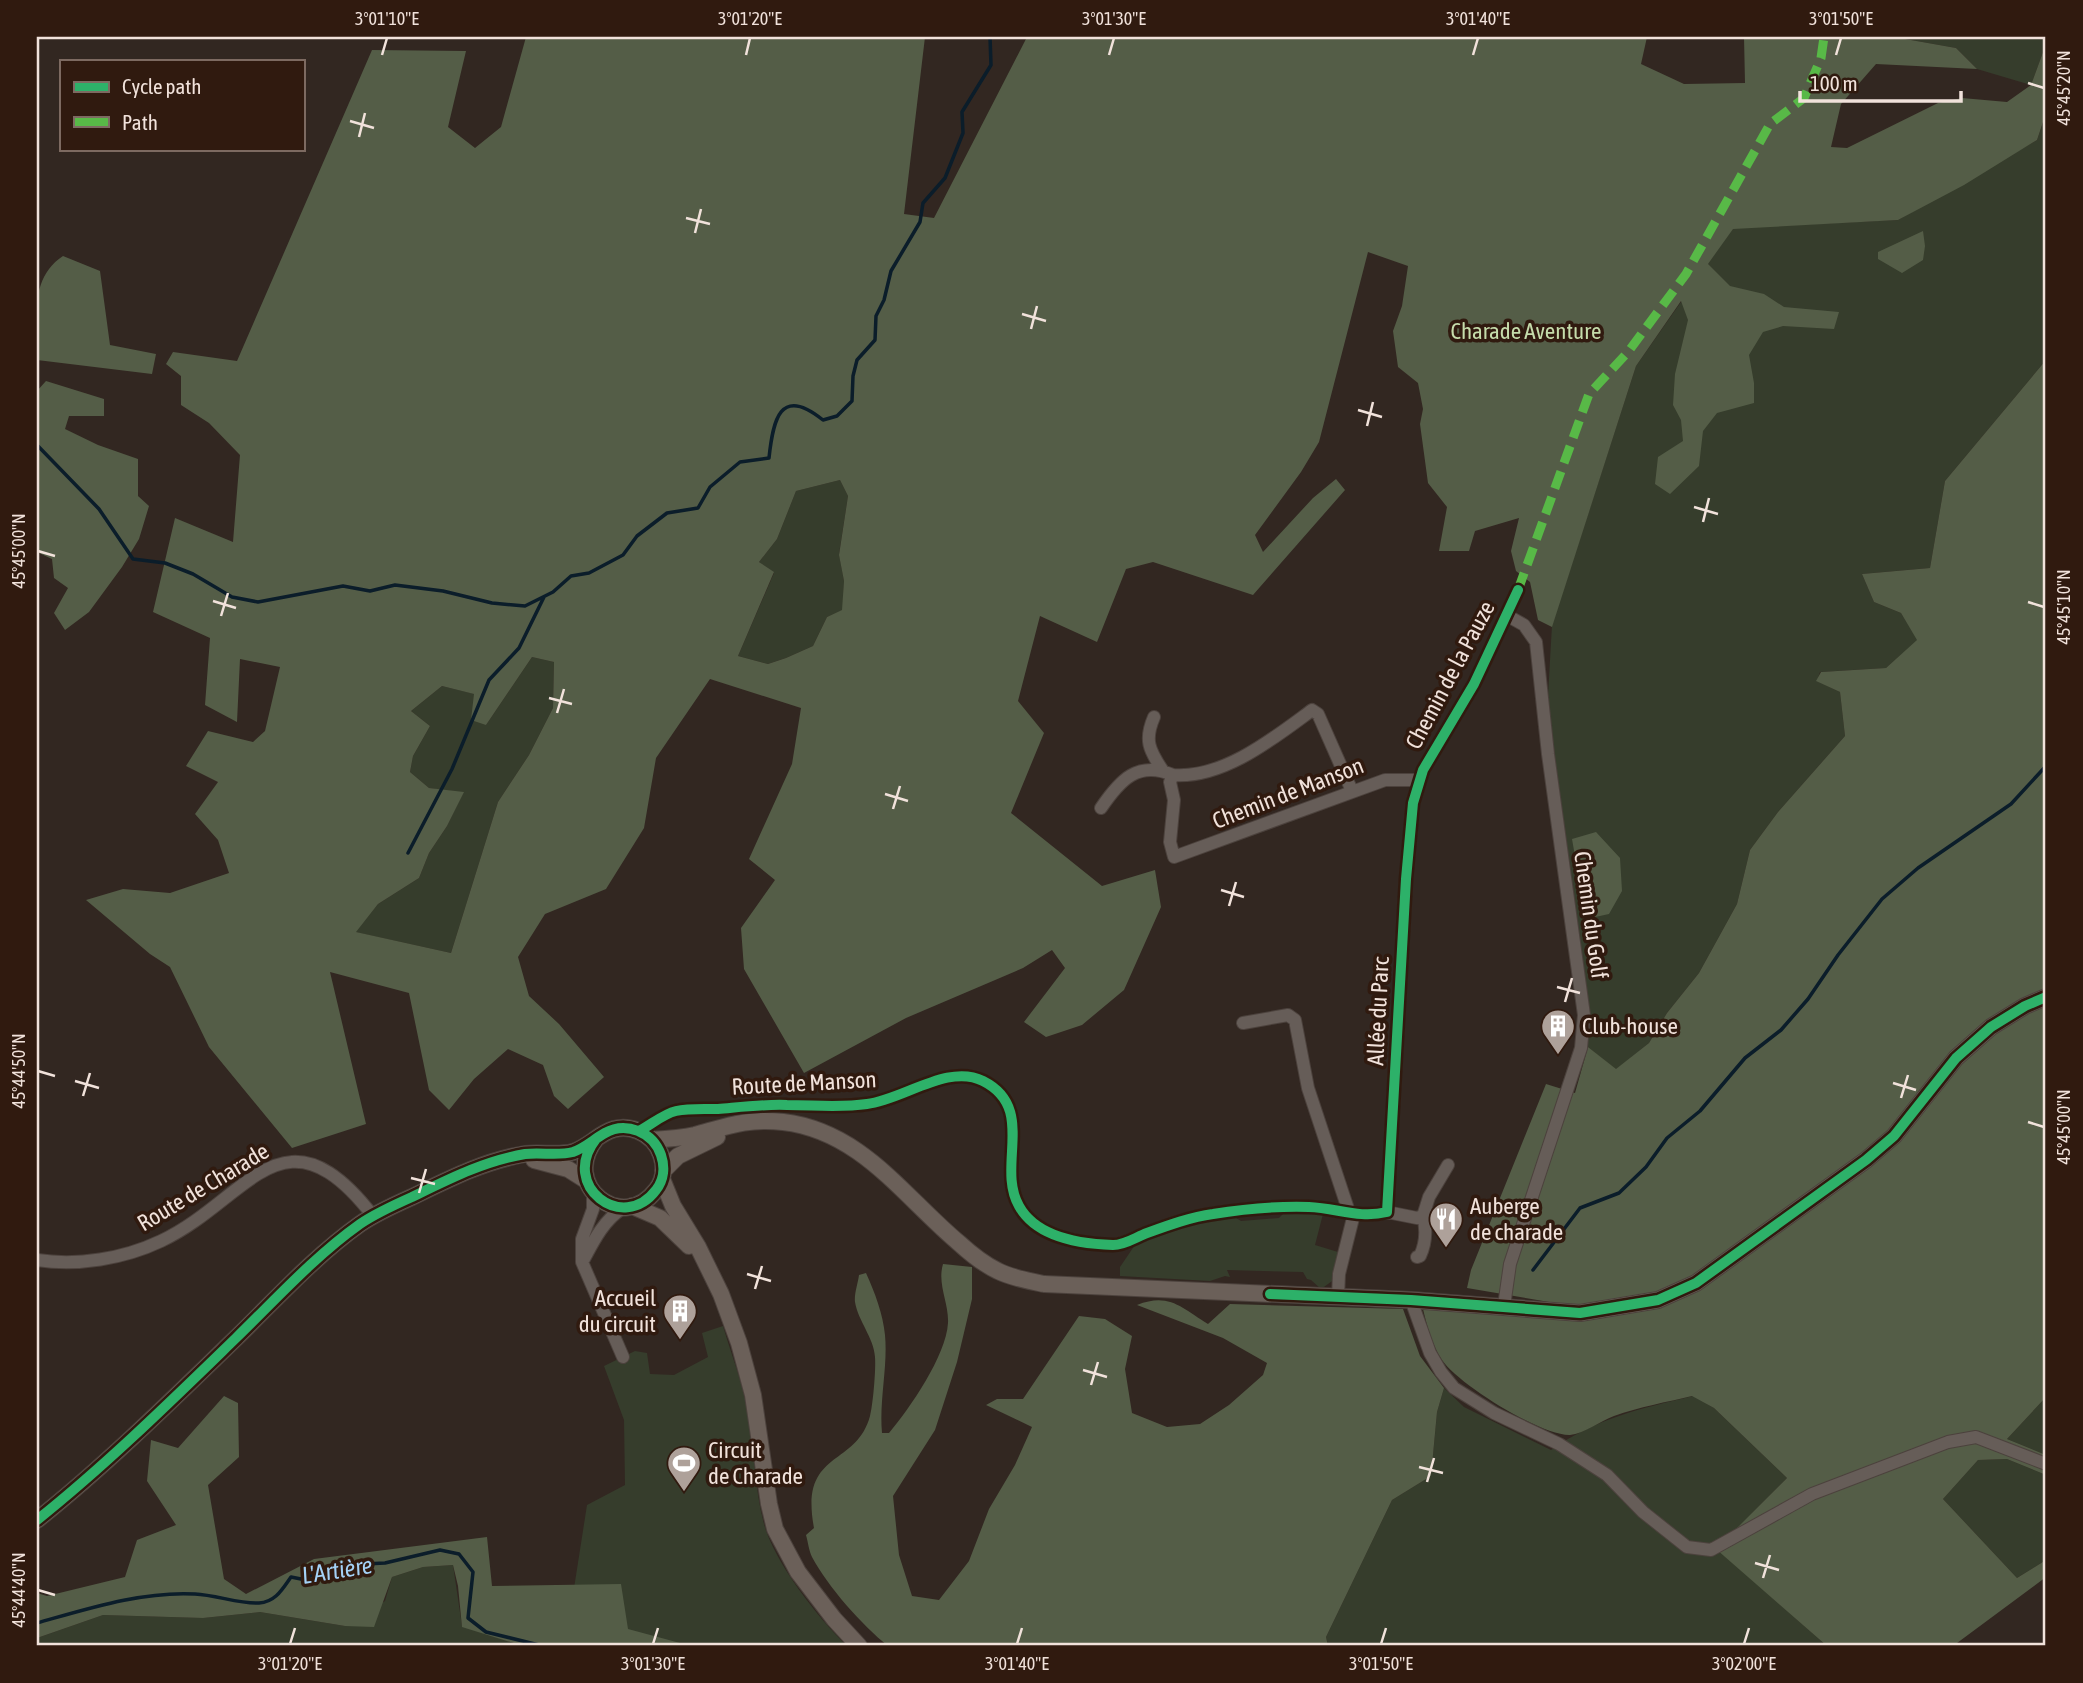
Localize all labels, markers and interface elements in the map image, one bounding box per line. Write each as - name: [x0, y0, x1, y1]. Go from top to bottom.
- text: 3°01'10"E: [355, 8, 419, 29]
- text: 3°01'20"E: [718, 8, 782, 29]
- text: 3°01'30"E: [1082, 8, 1146, 29]
- text: 3°01'40"E: [1446, 8, 1510, 29]
- text: 3°01'50"E: [1809, 8, 1873, 29]
- text: 45°45'20"N: [2053, 50, 2074, 126]
- legend: [60, 60, 304, 150]
- scale bar: [1800, 60, 1960, 104]
- text: 100 m: [1810, 71, 1858, 95]
- text: Cycle path: [122, 74, 201, 98]
- text: Path: [122, 110, 158, 134]
- park label: Charade Aventure: [1451, 318, 1601, 344]
- text: 45°45'00"N: [8, 513, 29, 589]
- text: 45°45'10"N: [2053, 569, 2074, 645]
- street label: Chemin de la Pauze: [1400, 597, 1500, 753]
- street label: Chemin de Manson: [1209, 752, 1367, 834]
- street label: Chemin du Golf: [1569, 849, 1613, 981]
- street label: Allée du Parc: [1362, 955, 1394, 1066]
- building icon: Club-house: [1539, 1007, 1577, 1056]
- place label: Club-house: [1582, 1013, 1678, 1039]
- text: 45°44'50"N: [8, 1033, 29, 1109]
- street label: Route de Manson: [731, 1066, 877, 1100]
- text: 45°45'00"N: [2053, 1089, 2074, 1165]
- street label: Route de Charade: [133, 1138, 273, 1236]
- place label: Auberge de charade: [1470, 1193, 1563, 1245]
- restaurant icon: Auberge de charade: [1427, 1200, 1465, 1249]
- place label: Accueil du circuit: [579, 1285, 656, 1337]
- building icon: Accueil du circuit: [661, 1292, 699, 1341]
- place label: Circuit de Charade: [708, 1437, 803, 1489]
- sports icon: Circuit de Charade: [665, 1444, 703, 1493]
- water label: L'Artière: [300, 1551, 374, 1589]
- text: 45°44'40"N: [8, 1552, 29, 1628]
- text: 3°01'20"E: [258, 1653, 322, 1674]
- text: 3°01'30"E: [621, 1653, 685, 1674]
- text: 3°01'40"E: [985, 1653, 1049, 1674]
- text: 3°01'50"E: [1349, 1653, 1413, 1674]
- text: 3°02'00"E: [1712, 1653, 1776, 1674]

